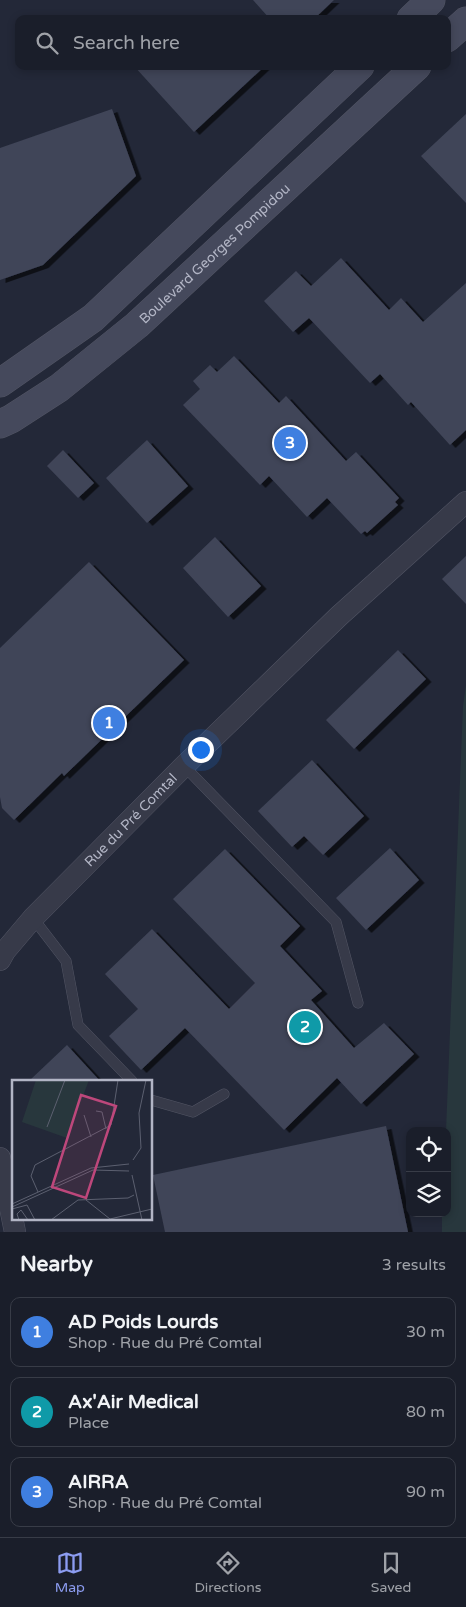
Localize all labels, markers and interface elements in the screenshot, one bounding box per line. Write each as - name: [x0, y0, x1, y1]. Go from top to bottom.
- search box: [15, 15, 451, 70]
- icon: search: [33, 29, 61, 57]
- text: Search here: [73, 32, 180, 54]
- street label: Boulevard Georges Pompidou: [136, 180, 293, 327]
- pin: 3: [274, 424, 306, 462]
- pin: 1: [93, 704, 125, 742]
- your location: [188, 737, 214, 763]
- street label: Rue du Pré Comtal: [81, 770, 180, 870]
- pin: 2: [289, 1008, 321, 1046]
- inset map: [12, 1080, 152, 1220]
- map controls: [406, 1127, 451, 1217]
- button: locate: [406, 1127, 451, 1172]
- button: layers: [406, 1172, 451, 1217]
- text: Nearby: [20, 1252, 93, 1277]
- text: 3 results: [382, 1255, 446, 1275]
- text: AD Poids Lourds: [68, 1311, 218, 1333]
- text: 1: [32, 1322, 42, 1342]
- text: 30 m: [406, 1322, 445, 1342]
- text: Shop · Rue du Pré Comtal: [68, 1333, 262, 1353]
- text: Ax'Air Medical: [68, 1391, 199, 1413]
- text: 2: [32, 1402, 42, 1422]
- text: 80 m: [406, 1402, 445, 1422]
- text: Place: [68, 1413, 109, 1433]
- text: AIRRA: [68, 1471, 129, 1493]
- text: 3: [32, 1482, 42, 1502]
- text: 90 m: [406, 1482, 445, 1502]
- text: Shop · Rue du Pré Comtal: [68, 1493, 262, 1513]
- tab: Map: [55, 1549, 85, 1596]
- tab: Directions: [194, 1549, 261, 1596]
- tab: Saved: [371, 1549, 411, 1596]

